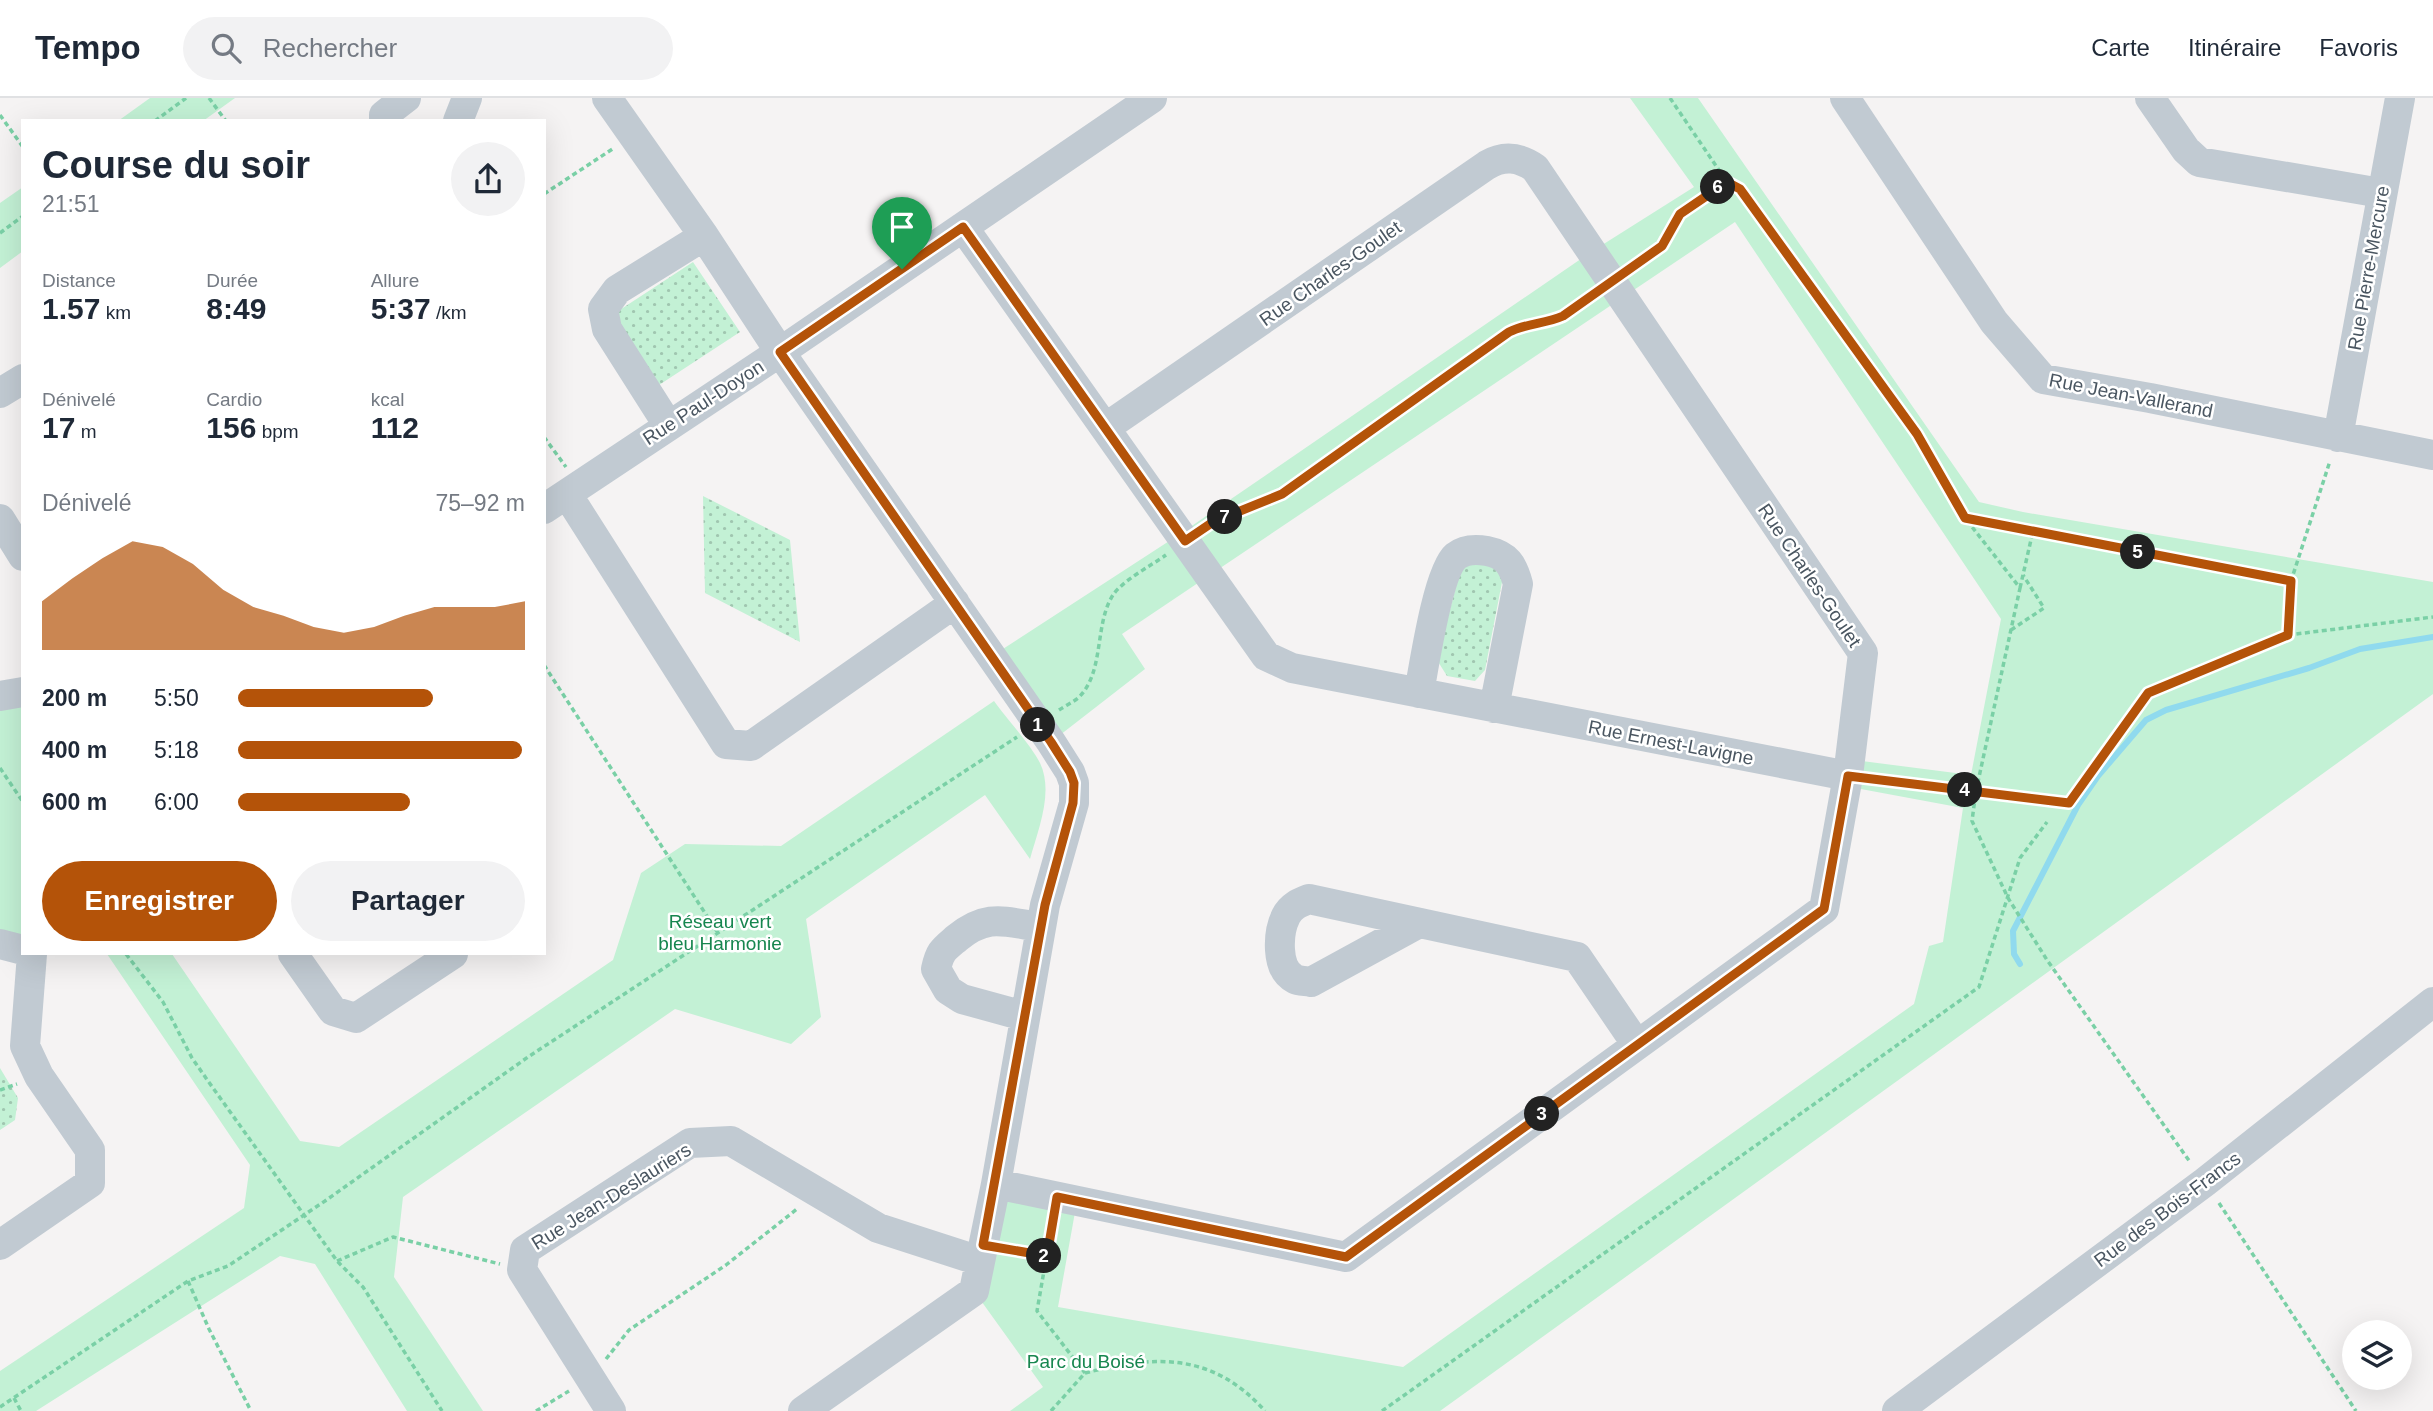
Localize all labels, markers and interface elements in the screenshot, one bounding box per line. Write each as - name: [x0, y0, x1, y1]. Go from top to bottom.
- search box: [183, 17, 673, 80]
- text: Tempo: [35, 29, 141, 66]
- icon: search: [207, 29, 245, 67]
- text: Rechercher: [263, 33, 397, 63]
- text: Carte: [2091, 34, 2150, 61]
- text: Itinéraire: [2188, 34, 2281, 61]
- text: Favoris: [2319, 34, 2398, 61]
- button: share: [451, 142, 525, 216]
- text: Course du soir: [42, 144, 310, 186]
- pin: 6: [1700, 170, 1736, 204]
- text: 6: [1712, 176, 1723, 197]
- street label: Rue Pierre-Mercure: [2344, 184, 2393, 352]
- text: 21:51: [42, 191, 100, 217]
- pin: [872, 197, 932, 269]
- icon: arrive: [883, 208, 921, 246]
- street label: Rue Charles-Goulet: [1255, 216, 1406, 330]
- text: Distance: [42, 270, 116, 291]
- text: Durée: [206, 270, 258, 291]
- text: Allure: [371, 270, 419, 291]
- text: 1.57: [42, 292, 100, 325]
- text: 8:49: [206, 292, 266, 325]
- text: 5:37: [371, 292, 431, 325]
- text: km: [100, 302, 131, 323]
- text: /km: [431, 302, 467, 323]
- street label: Rue Paul-Doyon: [639, 356, 767, 449]
- street label: Rue Jean-Vallerand: [2047, 369, 2215, 422]
- text: Dénivelé: [42, 389, 116, 410]
- text: Cardio: [206, 389, 262, 410]
- text: kcal: [371, 389, 404, 410]
- text: 17: [42, 411, 75, 444]
- text: 156: [206, 411, 256, 444]
- text: 112: [371, 411, 419, 444]
- text: m: [75, 421, 96, 442]
- text: bpm: [256, 421, 299, 442]
- text: Dénivelé: [42, 490, 132, 516]
- text: 75–92 m: [435, 490, 525, 516]
- pin: 7: [1208, 500, 1242, 534]
- street label: Rue Charles-Goulet: [1754, 500, 1866, 651]
- text: 7: [1219, 506, 1230, 527]
- pin: 5: [2120, 534, 2156, 570]
- text: 5: [2132, 541, 2143, 562]
- text: 200 m: [42, 685, 107, 711]
- text: 5:50: [154, 685, 199, 711]
- pin: 1: [1020, 708, 1056, 742]
- text: 1: [1032, 714, 1043, 735]
- street label: Rue Ernest-Lavigne: [1586, 716, 1755, 769]
- text: 400 m: [42, 737, 107, 763]
- text: 5:18: [154, 737, 199, 763]
- pin: 4: [1948, 772, 1982, 808]
- text: 4: [1959, 779, 1970, 800]
- text: 600 m: [42, 789, 107, 815]
- text: 6:00: [154, 789, 199, 815]
- button: Enregistrer: [42, 861, 277, 941]
- button: Partager: [291, 861, 525, 941]
- park label: Réseau vert bleu Harmonie: [658, 911, 782, 954]
- pin: 3: [1524, 1096, 1560, 1132]
- text: 3: [1536, 1103, 1547, 1124]
- street label: Rue Jean-Deslauriers: [528, 1139, 695, 1254]
- street label: Rue des Bois-Francs: [2090, 1148, 2244, 1271]
- pin: 2: [1026, 1238, 1062, 1274]
- text: 2: [1038, 1245, 1049, 1266]
- map controls: [2342, 1320, 2412, 1390]
- button: layers: [2342, 1320, 2412, 1390]
- park label: Parc du Boisé: [1027, 1351, 1145, 1372]

